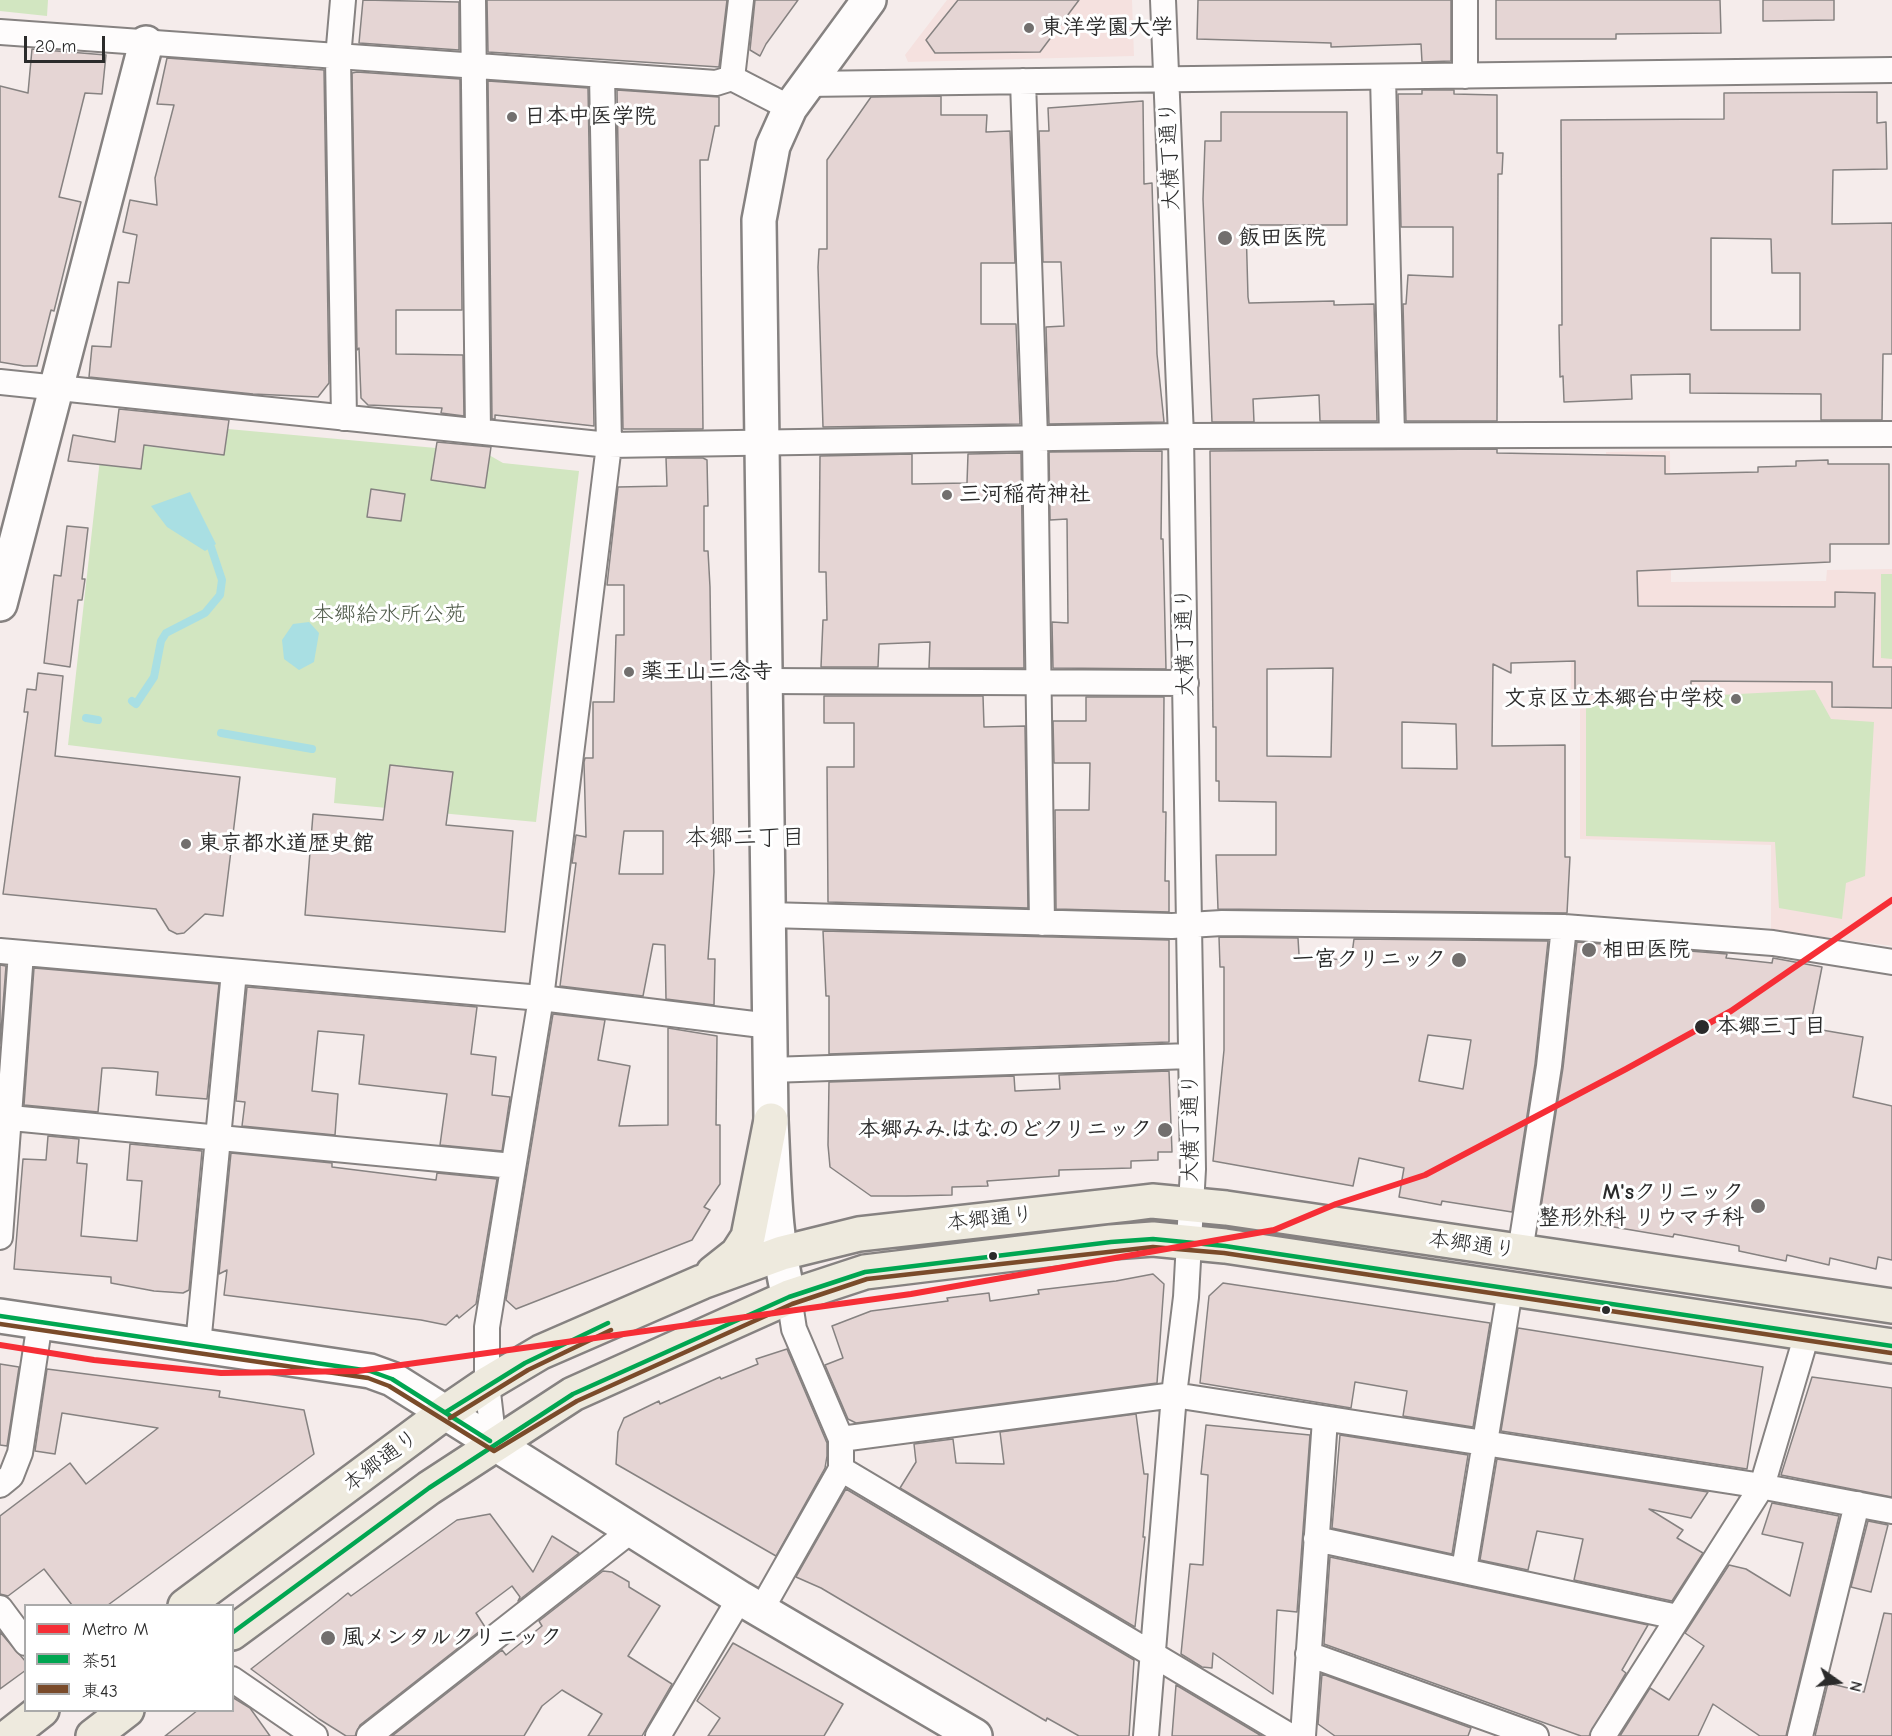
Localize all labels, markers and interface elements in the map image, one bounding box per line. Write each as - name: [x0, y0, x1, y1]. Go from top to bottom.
- place label: 東洋学園大学: [1041, 15, 1173, 41]
- marker: 東洋学園大学: [1022, 21, 1036, 35]
- scale bar: [27, 24, 108, 62]
- text: 20 m: [35, 36, 76, 57]
- street label: 大横丁通り: [1155, 101, 1185, 211]
- place label: 日本中医学院: [524, 104, 656, 130]
- marker: 日本中医学院: [505, 110, 519, 124]
- place label: 飯田医院: [1238, 225, 1326, 251]
- marker: 飯田医院: [1216, 229, 1234, 247]
- place label: 三河稲荷神社: [959, 482, 1091, 508]
- marker: 三河稲荷神社: [940, 488, 954, 502]
- street label: 大横丁通り: [1171, 587, 1199, 697]
- park label: 本郷給水所公苑: [312, 602, 466, 628]
- place label: 薬王山三念寺: [641, 659, 773, 685]
- marker: 薬王山三念寺: [622, 665, 636, 679]
- place label: 文京区立本郷台中学校: [1504, 686, 1724, 712]
- marker: 文京区立本郷台中学校: [1729, 692, 1743, 706]
- district label: 本郷二丁目: [685, 824, 805, 852]
- place label: 東京都水道歴史館: [198, 831, 374, 857]
- marker: 東京都水道歴史館: [179, 837, 193, 851]
- place label: 相田医院: [1602, 937, 1690, 963]
- marker: 相田医院: [1580, 941, 1598, 959]
- place label: 一宮クリニック: [1292, 947, 1446, 973]
- marker: 一宮クリニック: [1450, 951, 1468, 969]
- place label: 本郷三丁目: [1716, 1014, 1826, 1040]
- marker: 本郷三丁目: [1693, 1018, 1711, 1036]
- street label: 大横丁通り: [1178, 1073, 1204, 1183]
- place label: 本郷みみ.はな.のどクリニック: [858, 1117, 1152, 1143]
- marker: 本郷みみ.はな.のどクリニック: [1156, 1121, 1174, 1139]
- place label: M'sクリニック 整形外科 リウマチ科: [1538, 1180, 1744, 1232]
- marker: M'sクリニック 整形外科 リウマチ科: [1749, 1197, 1767, 1215]
- street label: 本郷通り: [945, 1201, 1035, 1237]
- street label: 本郷通り: [1427, 1226, 1517, 1264]
- unlabelled marker: [987, 1250, 999, 1262]
- unlabelled marker: [1600, 1304, 1612, 1316]
- street label: 本郷通り: [338, 1424, 424, 1498]
- legend: [24, 1604, 234, 1712]
- text: Metro M: [82, 1619, 149, 1640]
- place label: 風メンタルクリニック: [342, 1625, 562, 1651]
- marker: 風メンタルクリニック: [319, 1629, 337, 1647]
- text: 茶51: [82, 1651, 117, 1672]
- north arrow: [1808, 1652, 1868, 1712]
- text: N: [1845, 1679, 1865, 1694]
- text: 東43: [82, 1681, 118, 1702]

